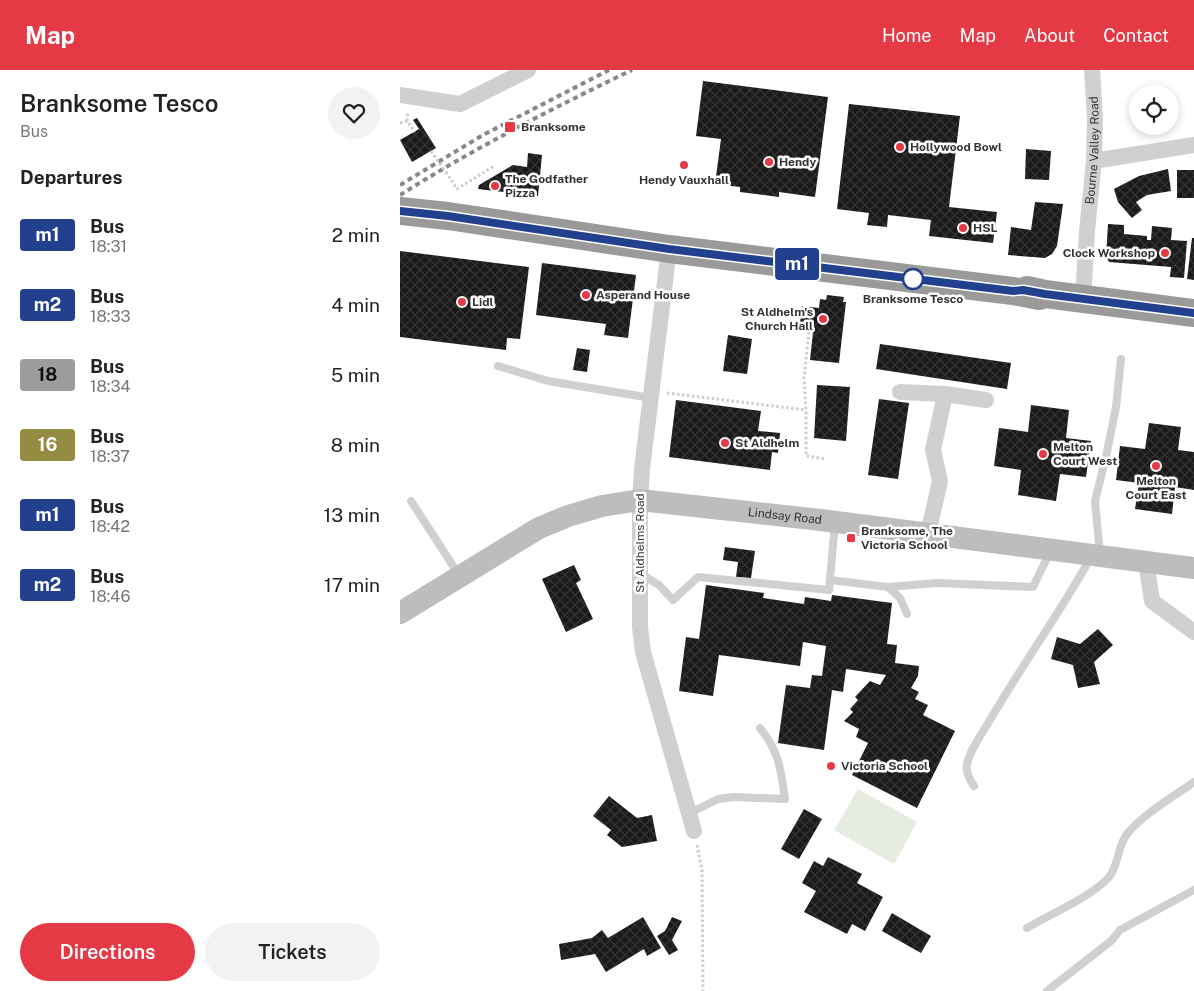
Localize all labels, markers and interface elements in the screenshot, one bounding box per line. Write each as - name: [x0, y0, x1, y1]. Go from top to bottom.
- text: Map: [25, 21, 75, 49]
- text: Home: [882, 25, 932, 46]
- text: Map: [960, 25, 996, 46]
- text: About: [1024, 25, 1075, 46]
- text: Contact: [1103, 25, 1169, 46]
- map controls: [1129, 85, 1179, 135]
- button: locate: [1129, 85, 1179, 135]
- button: heart: [328, 87, 380, 139]
- text: Branksome Tesco: [20, 89, 219, 117]
- street label: Bourne Valley Road: [1083, 96, 1102, 205]
- marker: Branksome: [503, 120, 517, 134]
- place label: Branksome: [521, 120, 586, 134]
- text: Bus: [20, 122, 48, 141]
- place label: Hollywood Bowl: [910, 140, 1002, 154]
- marker: Hollywood Bowl: [894, 141, 906, 153]
- place label: Hendy: [779, 155, 816, 169]
- marker: Hendy: [763, 156, 775, 168]
- marker: Hendy Vauxhall: [678, 159, 690, 171]
- text: Departures: [20, 166, 123, 188]
- place label: The Godfather Pizza: [505, 172, 588, 200]
- place label: Hendy Vauxhall: [639, 173, 729, 187]
- marker: The Godfather Pizza: [489, 180, 501, 192]
- text: Bus: [90, 215, 124, 237]
- place label: HSL: [973, 221, 998, 235]
- marker: HSL: [957, 222, 969, 234]
- text: m1: [36, 224, 59, 245]
- text: 2 min: [332, 224, 380, 246]
- text: 18:31: [90, 237, 127, 256]
- place label: Clock Workshop: [1063, 246, 1155, 260]
- marker: Clock Workshop: [1159, 247, 1171, 259]
- line badge: m1: [774, 248, 820, 280]
- text: m1: [785, 253, 809, 274]
- marker: Branksome Tesco: [902, 268, 924, 290]
- text: Bus: [90, 285, 124, 307]
- place label: Asperand House: [596, 288, 690, 302]
- marker: Asperand House: [580, 289, 592, 301]
- place label: Branksome Tesco: [863, 292, 963, 306]
- text: m2: [34, 294, 61, 315]
- text: 4 min: [331, 294, 380, 316]
- place label: Lidl: [472, 295, 493, 309]
- marker: Lidl: [456, 296, 468, 308]
- place label: St Aldhelm's Church Hall: [741, 305, 813, 333]
- text: 18:33: [90, 307, 131, 326]
- marker: St Aldhelm's Church Hall: [817, 313, 829, 325]
- text: Bus: [90, 355, 124, 377]
- text: 18: [38, 364, 57, 385]
- text: 5 min: [331, 364, 380, 386]
- text: 18:34: [90, 377, 131, 396]
- text: Bus: [90, 425, 124, 447]
- text: 16: [38, 434, 57, 455]
- text: 8 min: [331, 434, 380, 456]
- place label: St Aldhelm: [735, 436, 799, 450]
- marker: St Aldhelm: [719, 437, 731, 449]
- place label: Melton Court West: [1053, 440, 1117, 468]
- text: 18:37: [90, 447, 130, 466]
- marker: Melton Court West: [1037, 448, 1049, 460]
- marker: Melton Court East: [1150, 460, 1162, 472]
- place label: Melton Court East: [1126, 474, 1186, 502]
- street label: St Aldhelms Road: [633, 493, 647, 593]
- text: Bus: [90, 495, 124, 517]
- text: m1: [36, 504, 59, 525]
- text: 13 min: [323, 504, 380, 526]
- street label: Lindsay Road: [747, 505, 823, 527]
- text: 18:42: [90, 517, 130, 536]
- place label: Branksome, The Victoria School: [861, 524, 953, 552]
- marker: Branksome, The Victoria School: [845, 532, 857, 544]
- text: Bus: [90, 565, 124, 587]
- text: m2: [34, 574, 61, 595]
- text: 17 min: [324, 574, 380, 596]
- text: 18:46: [90, 587, 130, 606]
- place label: Victoria School: [841, 759, 928, 773]
- marker: Victoria School: [825, 760, 837, 772]
- button: Directions: [20, 923, 195, 981]
- button: Tickets: [205, 923, 380, 981]

